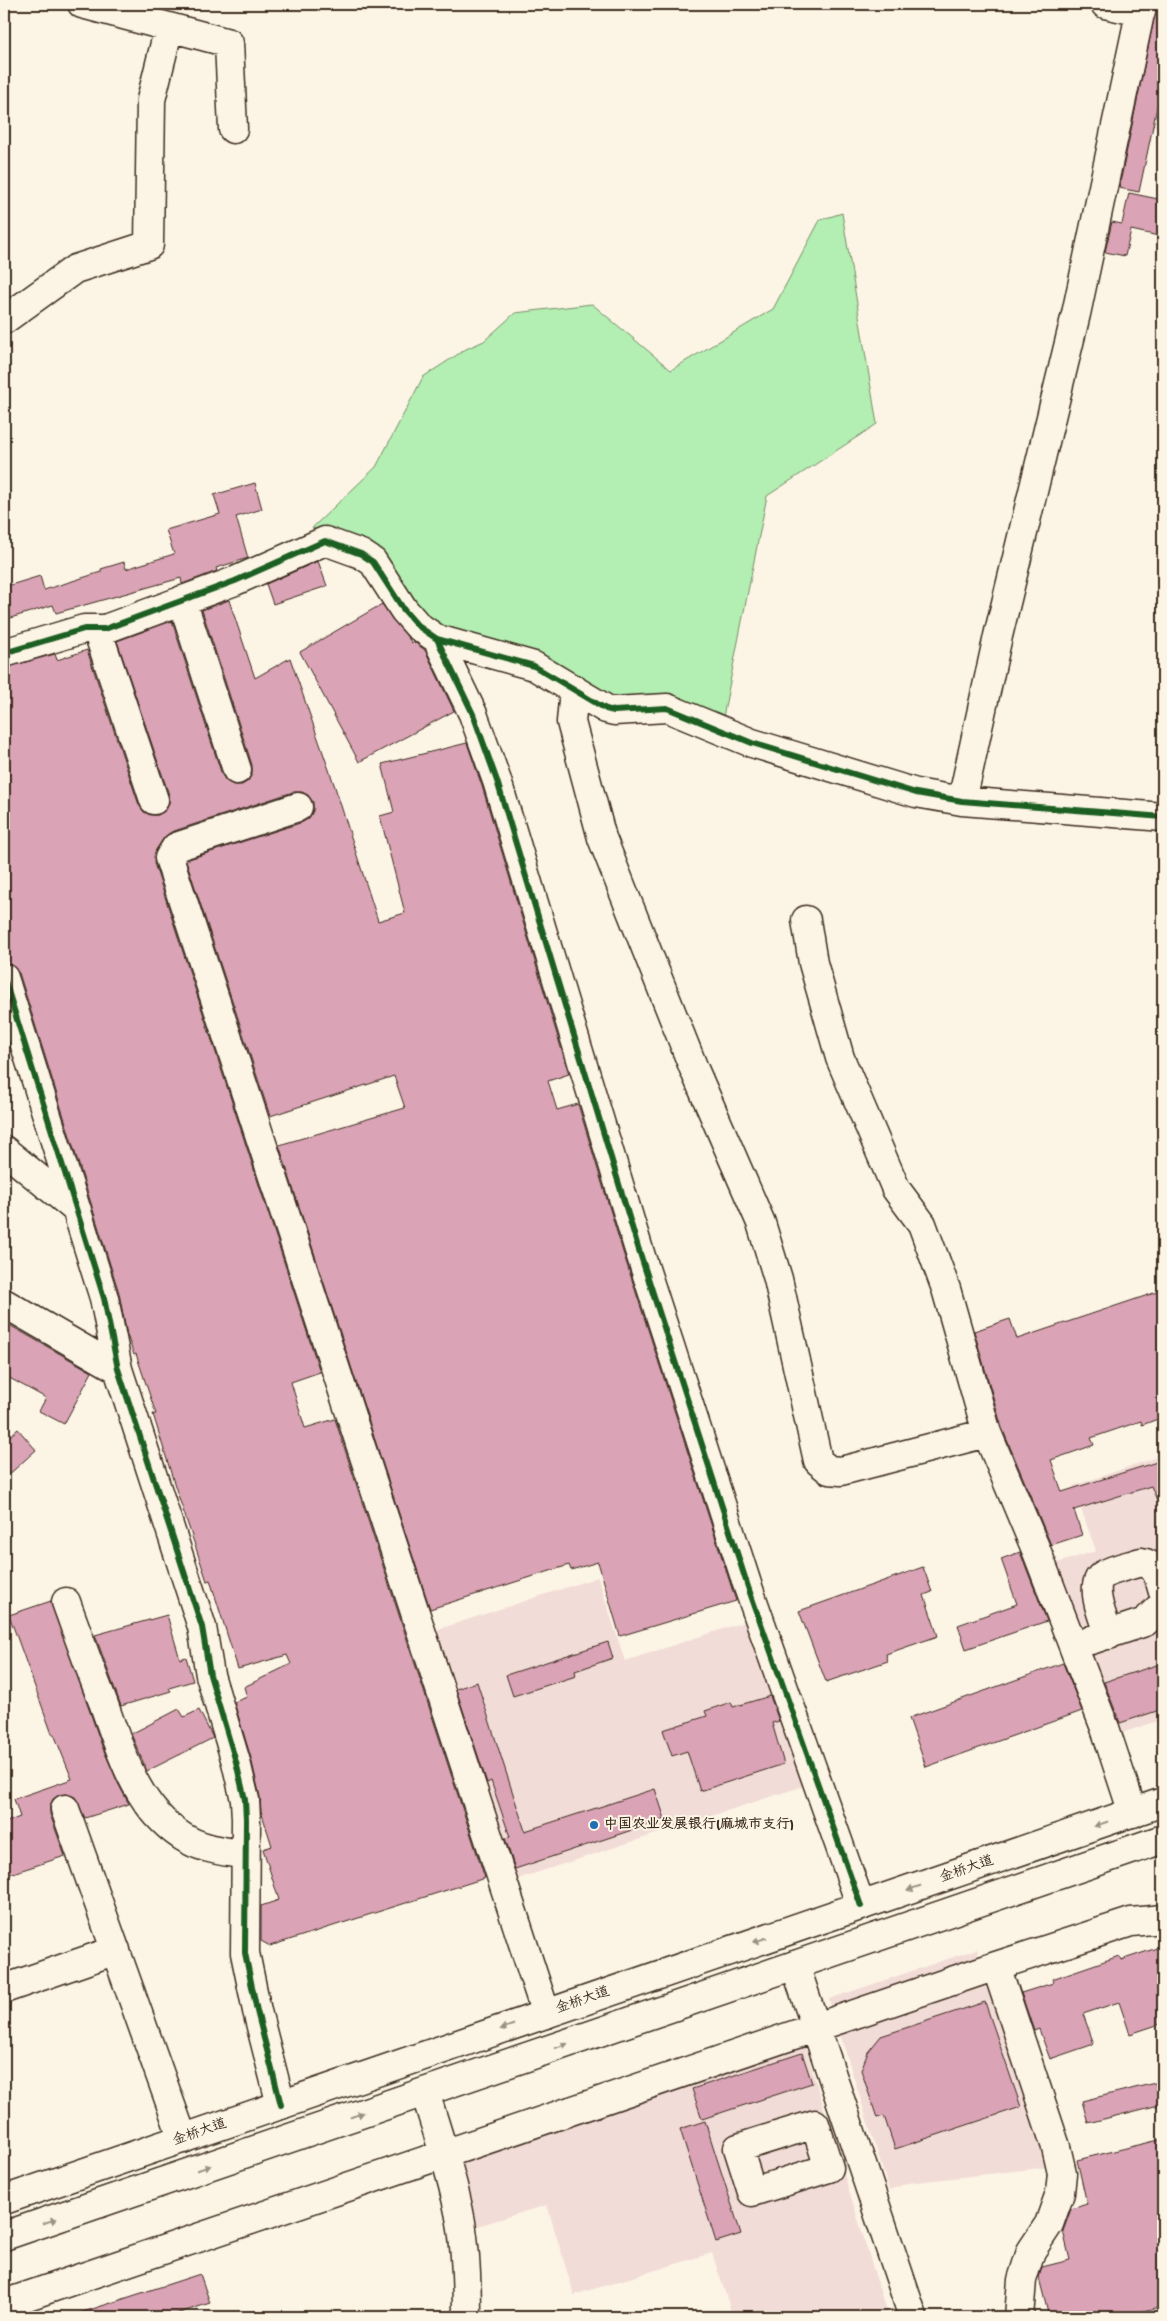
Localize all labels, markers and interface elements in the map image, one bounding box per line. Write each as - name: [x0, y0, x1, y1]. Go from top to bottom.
- place label: 中国农业发展银行(麻城市支行): [604, 1816, 794, 1834]
- marker: 中国农业发展银行(麻城市支行): [588, 1819, 600, 1831]
- one-way arrow: [1093, 1820, 1108, 1828]
- street label: 金桥大道: [938, 1853, 996, 1887]
- one-way arrow: [906, 1884, 921, 1892]
- one-way arrow: [752, 1936, 767, 1944]
- street label: 金桥大道: [554, 1984, 612, 2018]
- one-way arrow: [499, 2023, 514, 2031]
- one-way arrow: [553, 2041, 568, 2049]
- one-way arrow: [350, 2111, 365, 2118]
- street label: 金桥大道: [171, 2116, 229, 2150]
- one-way arrow: [196, 2164, 211, 2171]
- one-way arrow: [43, 2216, 58, 2224]

